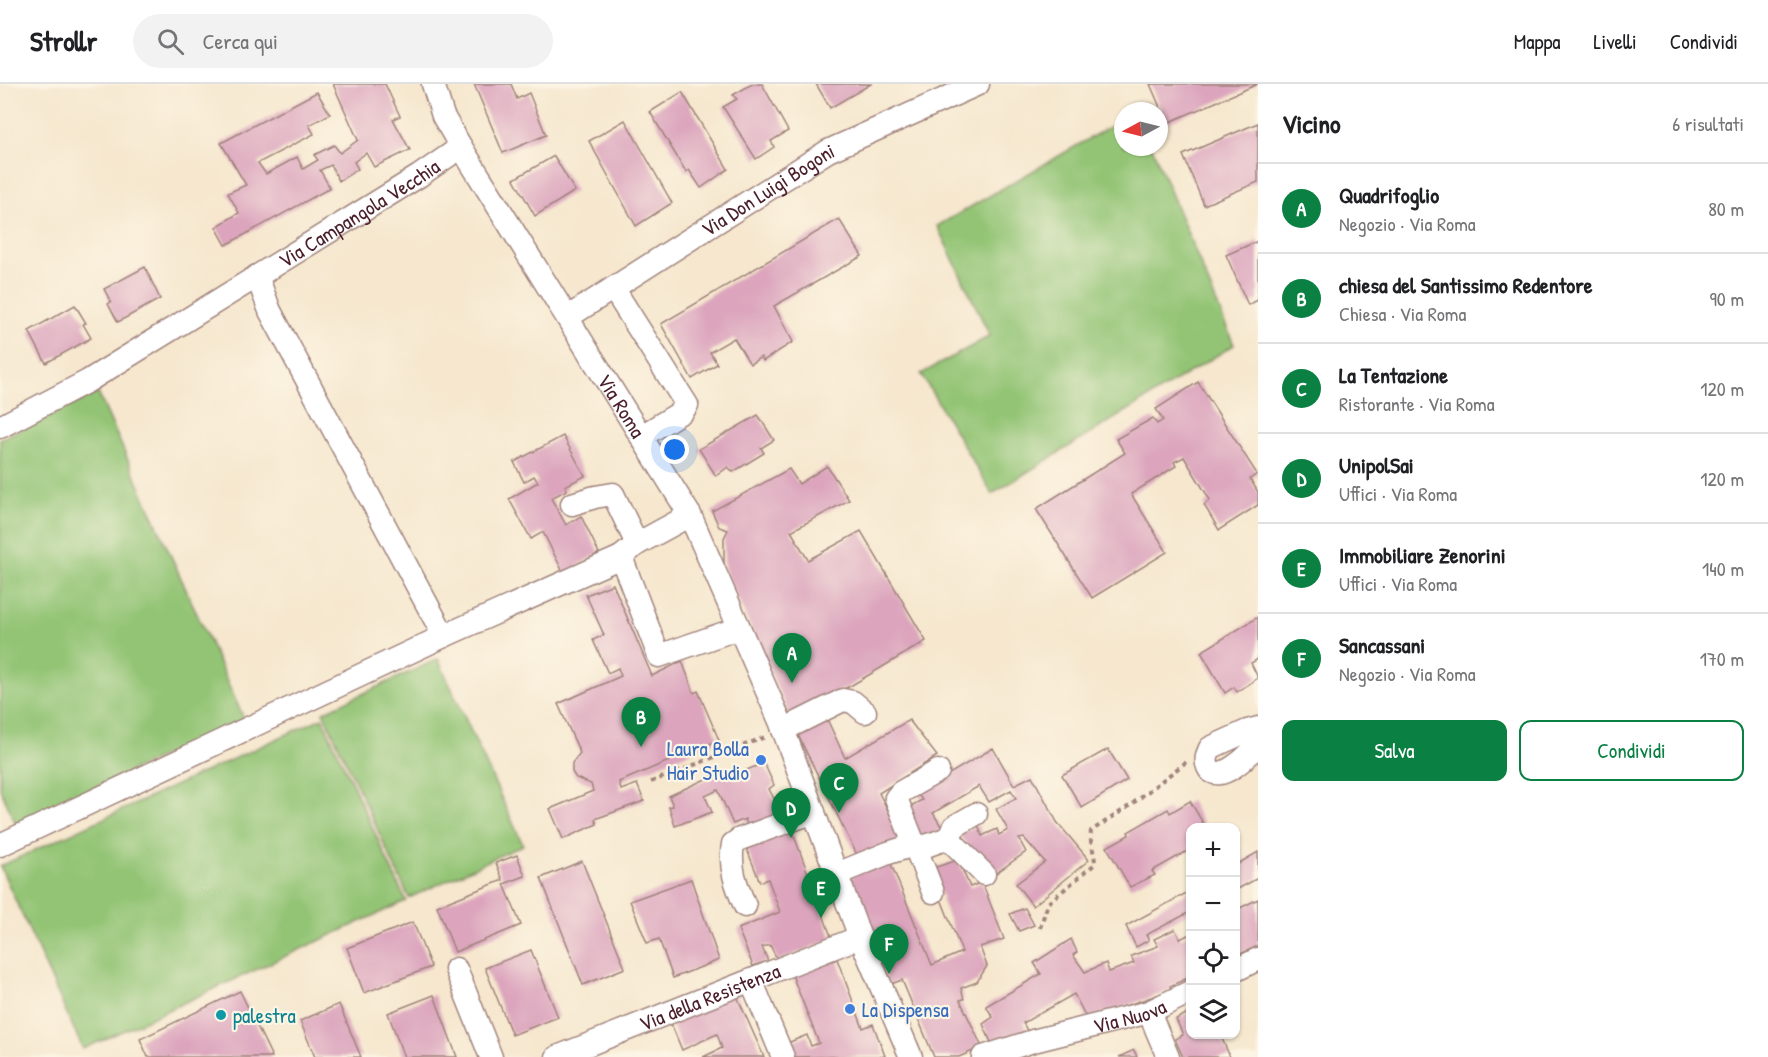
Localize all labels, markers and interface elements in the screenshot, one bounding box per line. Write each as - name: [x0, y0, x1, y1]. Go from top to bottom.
- search box: [133, 14, 553, 68]
- text: Strollr: [30, 22, 97, 60]
- icon: search: [154, 25, 187, 58]
- text: Cerca qui: [202, 26, 278, 56]
- text: Mappa: [1514, 27, 1561, 56]
- text: Livelli: [1594, 27, 1637, 56]
- text: Condividi: [1670, 27, 1738, 56]
- north arrow: [1114, 102, 1168, 156]
- text: Vicino: [1282, 106, 1341, 141]
- text: 6 risultati: [1672, 110, 1744, 137]
- street label: Via Don Luigi Bogoni: [695, 136, 839, 243]
- street label: Via Campangola Vecchia: [273, 152, 445, 274]
- text: Quadrifoglio: [1339, 180, 1439, 210]
- text: A: [1297, 195, 1306, 222]
- text: 80 m: [1708, 195, 1744, 222]
- text: Negozio · Via Roma: [1339, 210, 1476, 237]
- text: chiesa del Santissimo Redentore: [1339, 270, 1592, 300]
- text: B: [1296, 285, 1307, 312]
- text: 90 m: [1710, 285, 1744, 312]
- text: Chiesa · Via Roma: [1339, 300, 1466, 327]
- text: La Tentazione: [1339, 360, 1448, 390]
- street label: Via Roma: [591, 368, 653, 443]
- text: C: [1296, 375, 1307, 402]
- text: 120 m: [1700, 375, 1744, 402]
- text: Ristorante · Via Roma: [1339, 390, 1495, 417]
- your location: [660, 435, 689, 464]
- text: UnipolSai: [1339, 450, 1414, 480]
- text: D: [1297, 465, 1306, 492]
- text: 120 m: [1700, 465, 1744, 492]
- text: Uffici · Via Roma: [1339, 480, 1457, 507]
- text: Immobiliare Zenorini: [1339, 540, 1506, 570]
- text: E: [1297, 555, 1306, 582]
- text: 140 m: [1702, 555, 1744, 582]
- text: Uffici · Via Roma: [1339, 570, 1457, 597]
- text: Sancassani: [1339, 630, 1425, 660]
- pin: A: [772, 634, 812, 683]
- text: F: [1298, 645, 1305, 672]
- text: 170 m: [1700, 645, 1744, 672]
- text: Negozio · Via Roma: [1339, 660, 1476, 687]
- pin: B: [622, 698, 660, 747]
- button: Salva: [1282, 720, 1507, 781]
- button: Condividi: [1519, 720, 1744, 781]
- place label: Laura Bolla Hair Studio: [667, 734, 749, 787]
- marker: Laura Bolla Hair Studio: [754, 753, 768, 767]
- pin: C: [820, 764, 858, 813]
- pin: D: [772, 788, 810, 838]
- map controls: [1186, 823, 1240, 1039]
- button: +: [1186, 823, 1240, 877]
- pin: E: [802, 868, 840, 918]
- button: −: [1186, 877, 1240, 931]
- pin: F: [870, 924, 908, 974]
- button: locate: [1186, 931, 1240, 985]
- street label: Via della Resistenza: [635, 956, 784, 1038]
- button: layers: [1186, 985, 1240, 1039]
- street label: Via Nuova: [1090, 991, 1171, 1040]
- place label: La Dispensa: [862, 995, 949, 1024]
- place label: palestra: [233, 1001, 296, 1030]
- marker: La Dispensa: [843, 1002, 857, 1016]
- marker: palestra: [214, 1008, 228, 1022]

